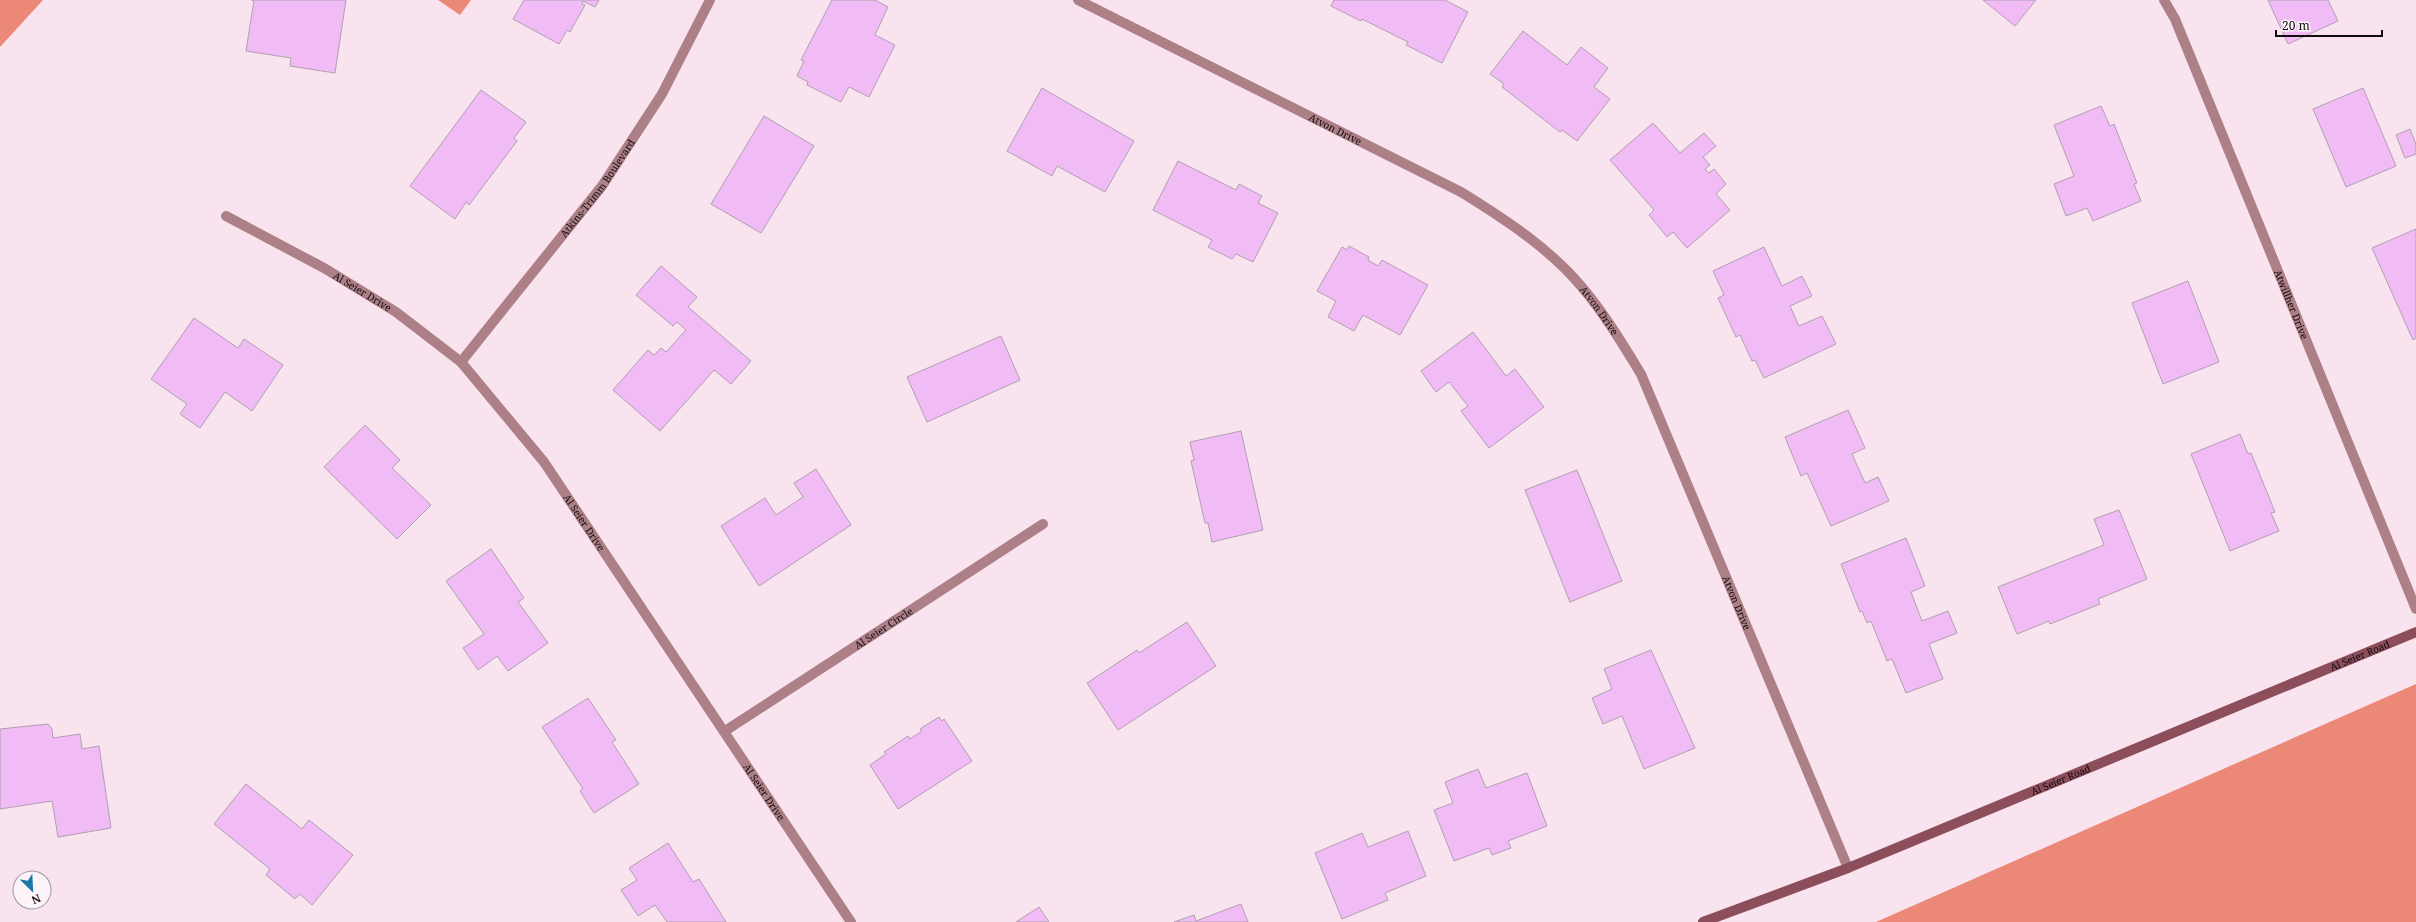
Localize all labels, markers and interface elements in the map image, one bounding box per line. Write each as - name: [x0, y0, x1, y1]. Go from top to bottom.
- scale bar: [2276, 12, 2382, 38]
- text: 20 m: [2282, 17, 2310, 34]
- street label: Atvon Drive: [1307, 110, 1364, 148]
- street label: Atkins-Trimm Boulevard: [557, 136, 638, 240]
- street label: Atwillher Drive: [2271, 267, 2312, 341]
- street label: Al Seier Drive: [331, 268, 394, 315]
- street label: Atvon Drive: [1577, 283, 1622, 338]
- street label: Al Seier Drive: [560, 491, 608, 554]
- street label: Atvon Drive: [1719, 573, 1754, 632]
- street label: Al Seier Circle: [852, 604, 915, 652]
- street label: Al Seier Road: [2328, 637, 2392, 674]
- street label: Al Seier Drive: [740, 761, 788, 823]
- street label: Al Seier Road: [2029, 761, 2093, 798]
- north arrow: [12, 870, 52, 910]
- text: N: [29, 891, 43, 908]

